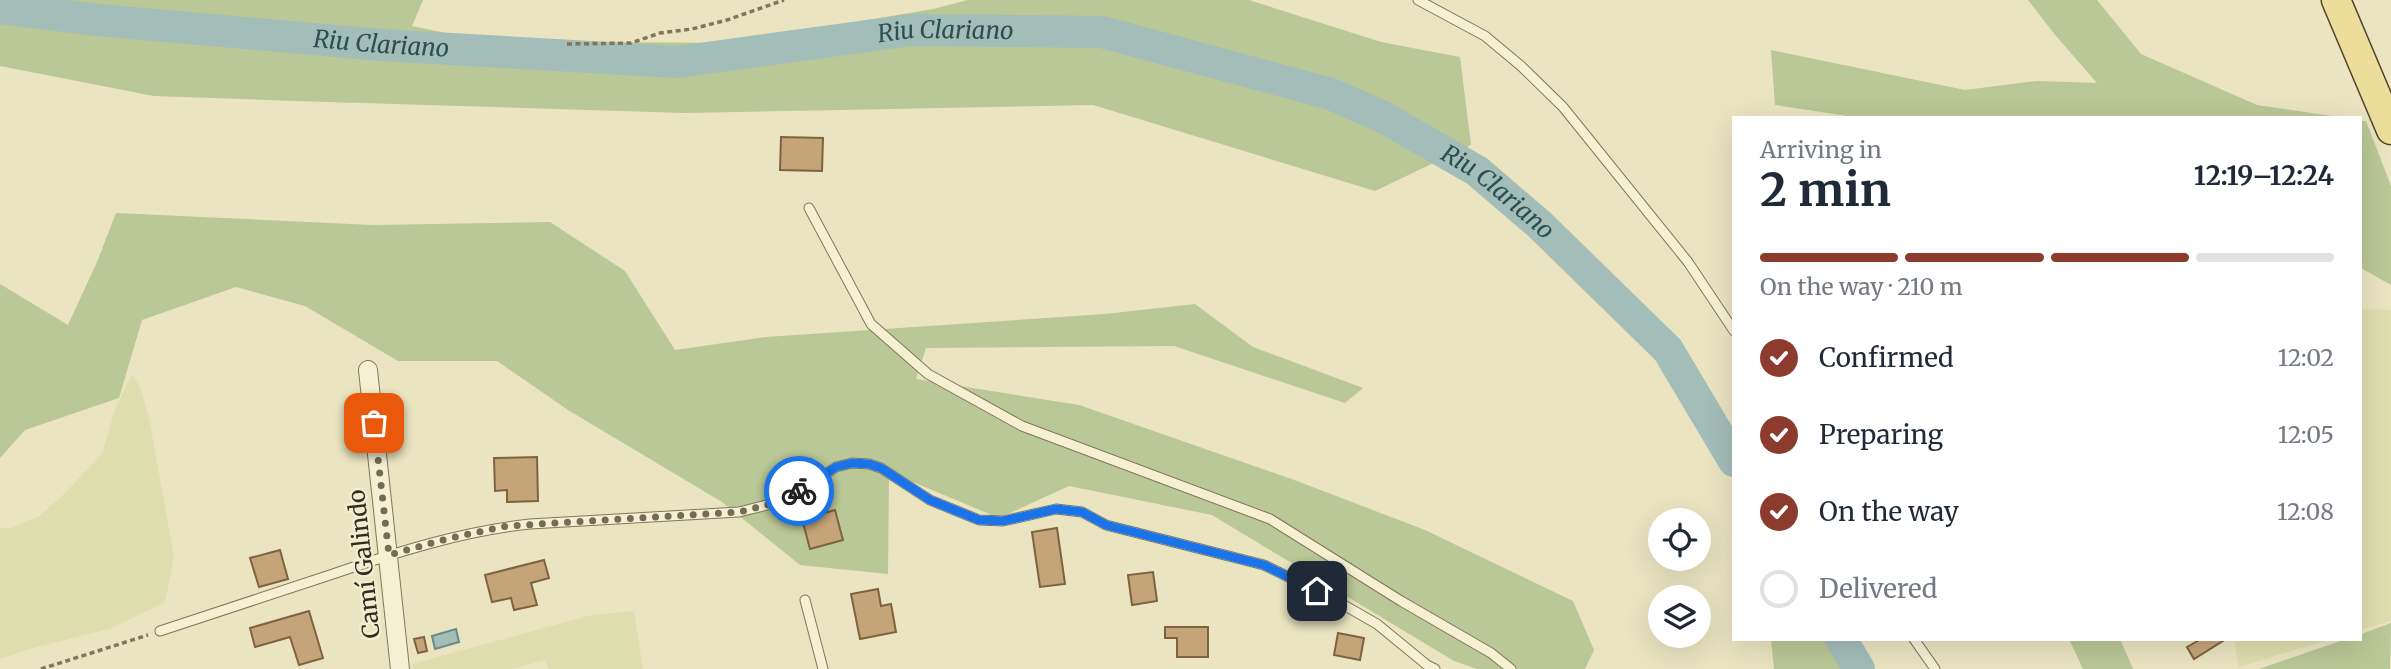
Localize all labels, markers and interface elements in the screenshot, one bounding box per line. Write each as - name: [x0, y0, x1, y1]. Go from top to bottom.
- water label: Riu Clariano: [876, 14, 1014, 49]
- water label: Riu Clariano: [312, 23, 450, 64]
- text: Arriving in: [1760, 135, 1882, 164]
- water label: Riu Clariano: [1436, 138, 1561, 246]
- text: 12:19–12:24: [2194, 159, 2334, 192]
- text: 2 min: [1760, 161, 1891, 219]
- text: On the way · 210 m: [1760, 272, 1963, 301]
- icon: check: [1760, 339, 1798, 377]
- text: Confirmed: [1819, 341, 1954, 374]
- text: 12:02: [2278, 343, 2334, 372]
- pin: [344, 393, 404, 453]
- icon: bag: [355, 404, 393, 442]
- icon: check: [1760, 416, 1798, 454]
- text: Preparing: [1819, 418, 1943, 451]
- text: 12:05: [2278, 420, 2334, 449]
- courier: [764, 456, 834, 526]
- icon: bike: [780, 472, 818, 510]
- street label: Camí Galindo: [341, 488, 386, 640]
- icon: check: [1760, 493, 1798, 531]
- text: On the way: [1819, 495, 1959, 528]
- text: 12:08: [2277, 497, 2334, 526]
- map controls: [1648, 508, 1711, 648]
- button: locate: [1648, 508, 1711, 571]
- pin: [1287, 561, 1347, 621]
- icon: home: [1298, 572, 1336, 610]
- text: Delivered: [1819, 572, 1938, 605]
- button: layers: [1648, 585, 1711, 648]

